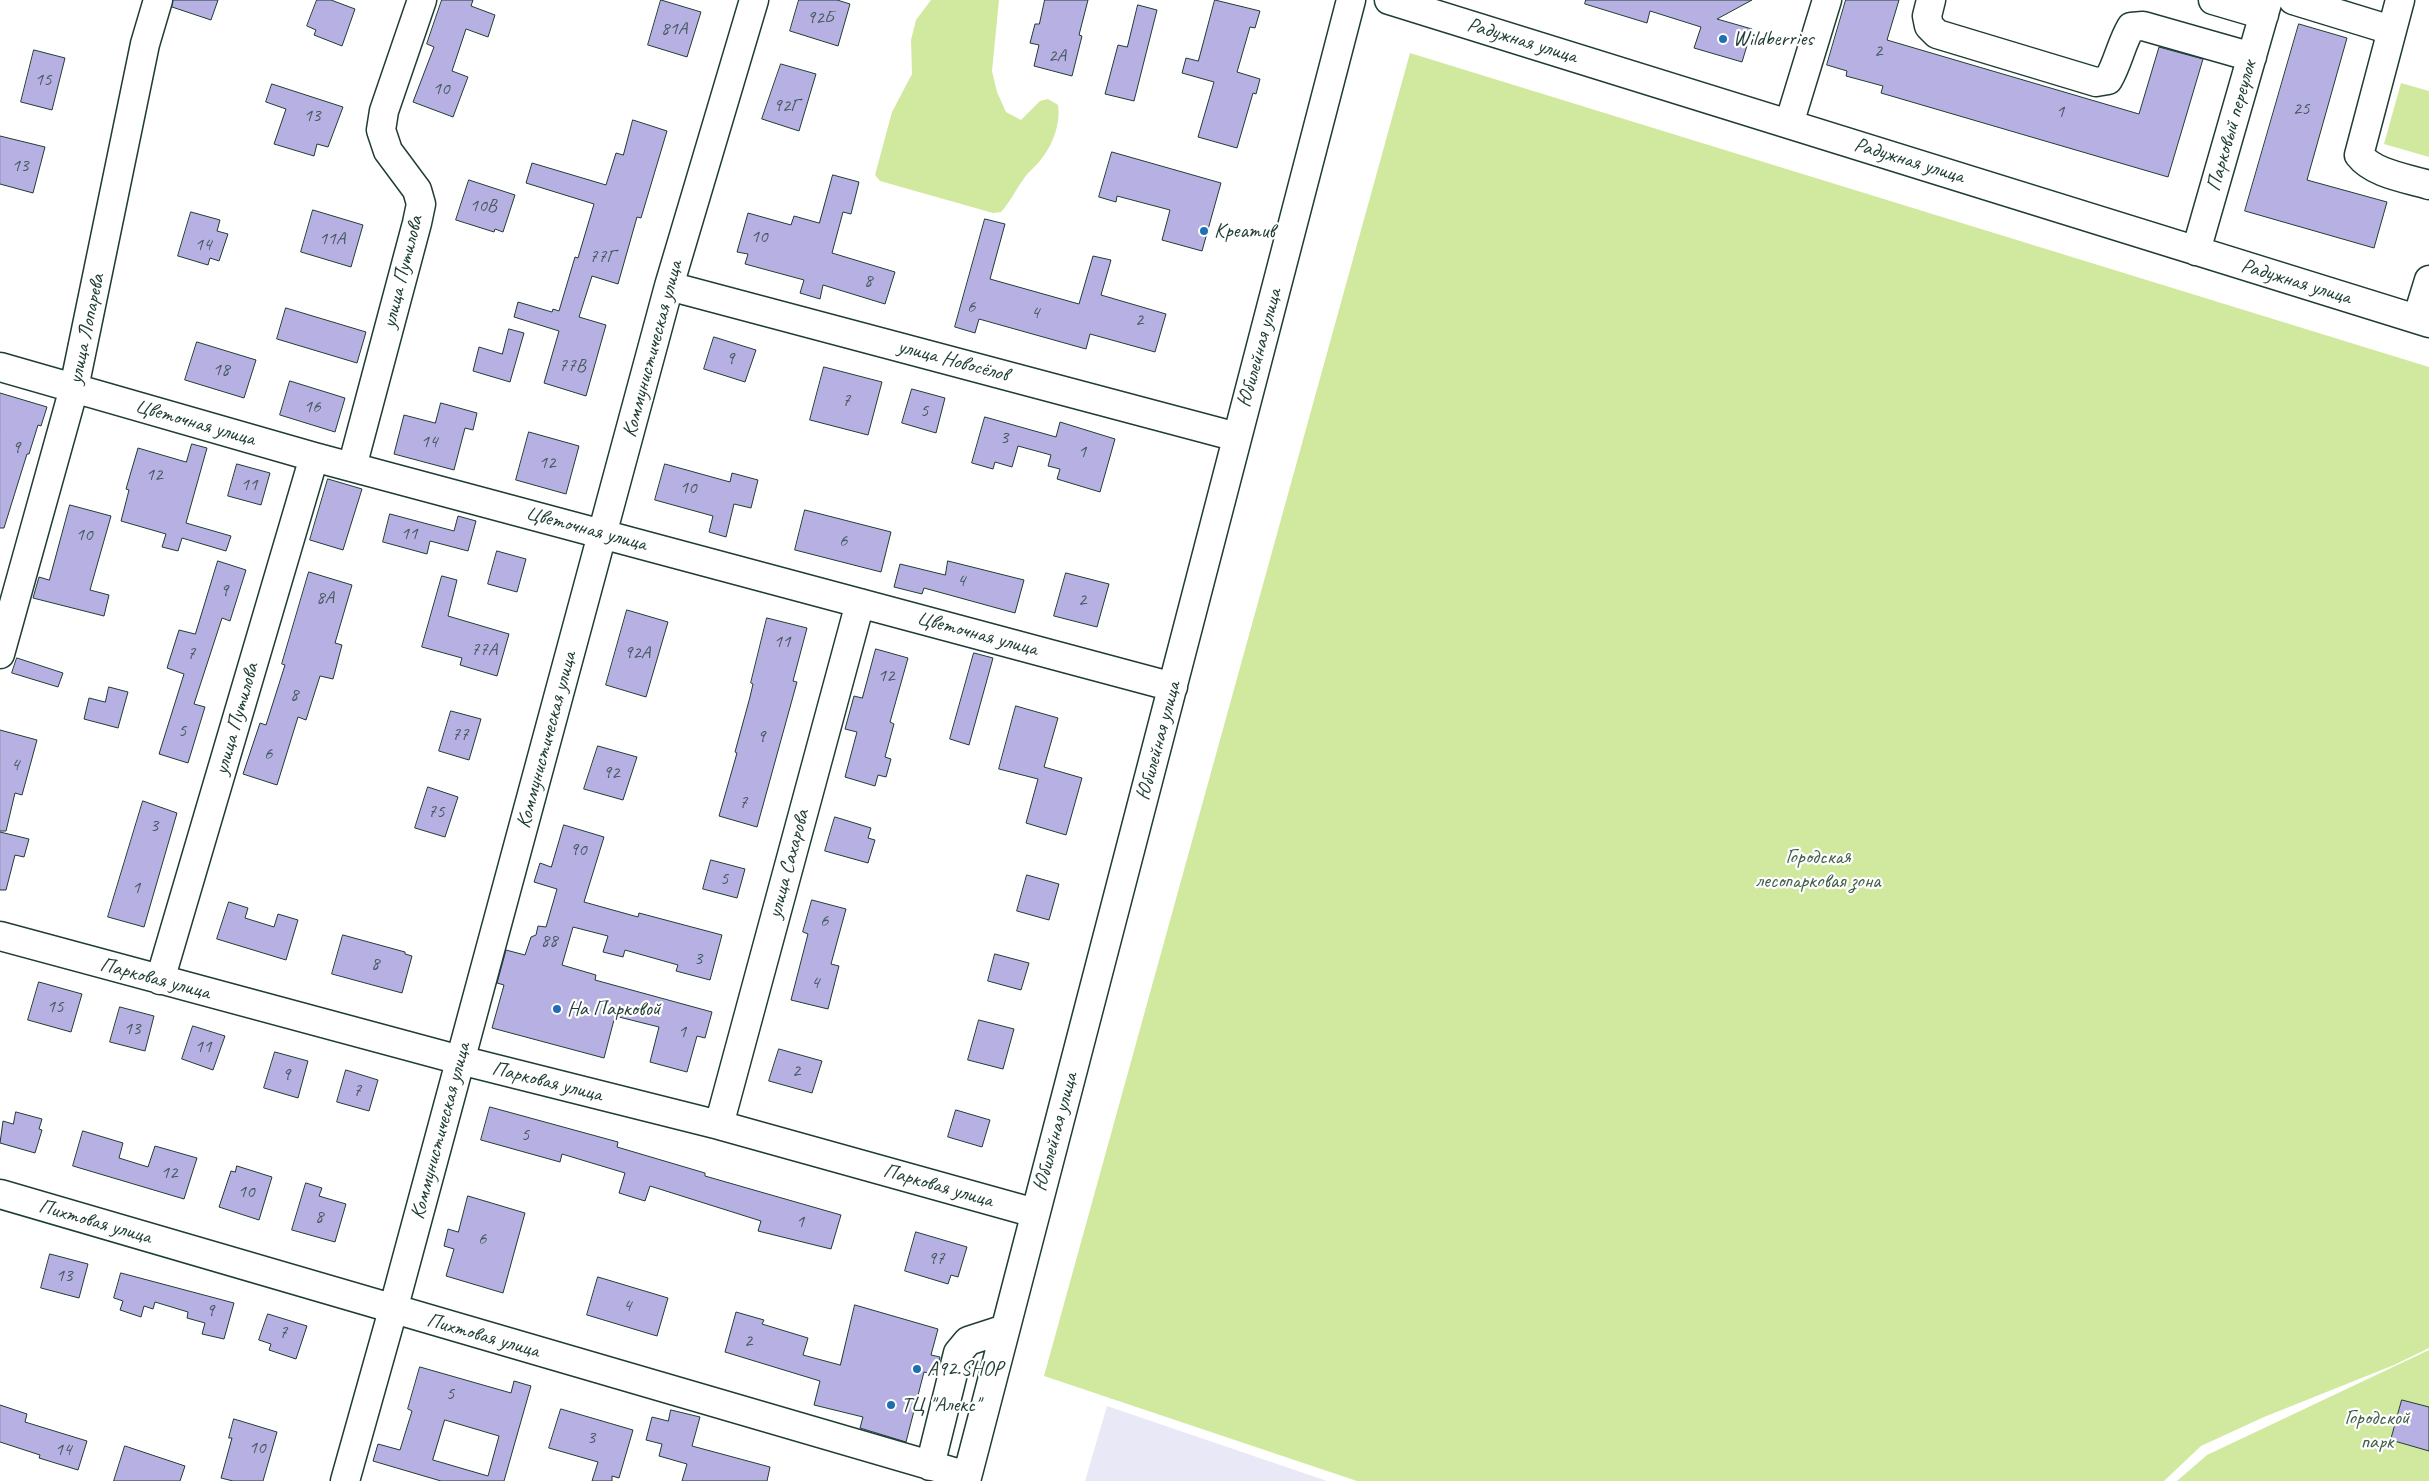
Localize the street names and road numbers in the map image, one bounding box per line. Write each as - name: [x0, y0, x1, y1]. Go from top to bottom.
- street label: Радужная улица: [1464, 12, 1580, 70]
- street label: Парковый переулок: [2201, 58, 2263, 194]
- street label: Радужная улица: [1851, 132, 1967, 190]
- street label: улица Путилова: [377, 213, 429, 331]
- street label: Радужная улица: [2238, 253, 2354, 311]
- street label: Коммунистическая улица: [617, 258, 689, 440]
- street label: улица Лопарева: [63, 272, 111, 386]
- street label: Юбилейная улица: [1232, 286, 1288, 410]
- street label: улица Новосёлов: [895, 334, 1011, 388]
- street label: Цветочная улица: [132, 394, 258, 452]
- street label: Цветочная улица: [523, 501, 649, 557]
- street label: Цветочная улица: [914, 606, 1040, 662]
- street label: Коммунистическая улица: [511, 649, 583, 831]
- street label: улица Путилова: [209, 660, 265, 778]
- street label: Юбилейная улица: [1131, 679, 1187, 803]
- street label: улица Сахарова: [762, 807, 816, 921]
- street label: Парковая улица: [97, 952, 213, 1006]
- street label: Коммунистическая улица: [405, 1040, 477, 1222]
- street label: Парковая улица: [489, 1056, 605, 1108]
- street label: Юбилейная улица: [1028, 1070, 1084, 1194]
- street label: Парковая улица: [880, 1158, 996, 1214]
- street label: Пихтовая улица: [36, 1194, 154, 1250]
- street label: Пихтовая улица: [424, 1308, 542, 1364]

